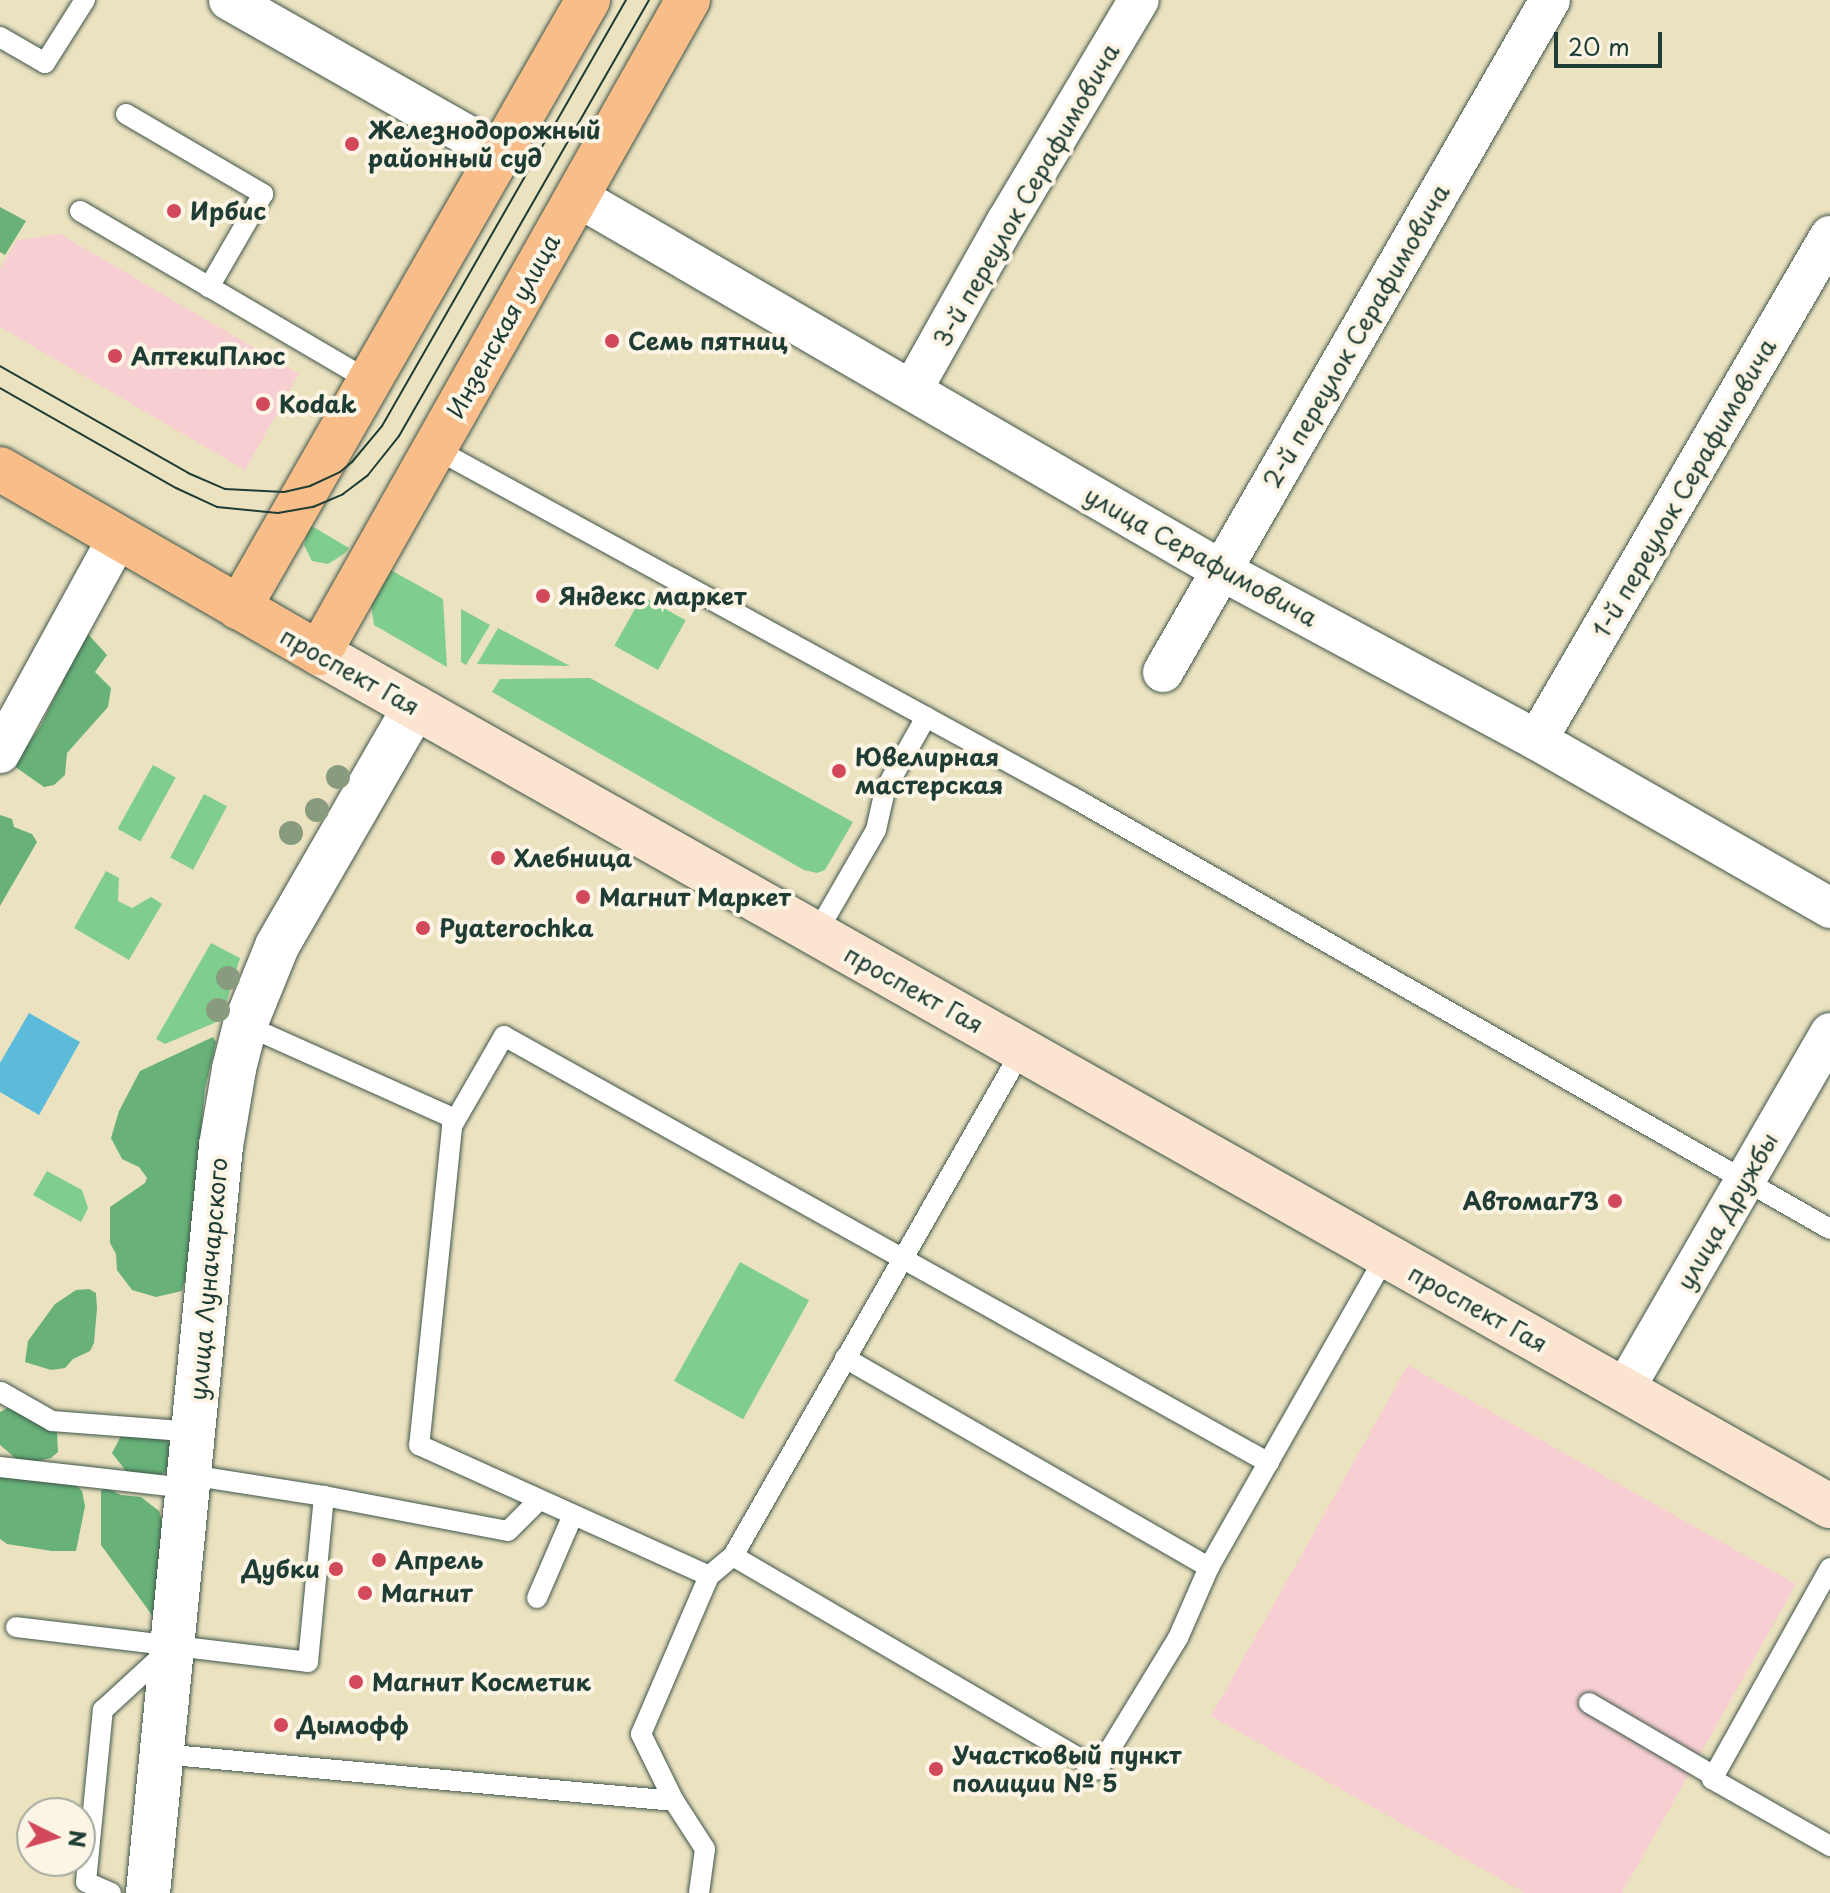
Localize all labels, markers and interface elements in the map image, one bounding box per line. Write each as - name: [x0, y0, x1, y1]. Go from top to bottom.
- scale bar: [1558, 16, 1666, 66]
- text: 20 m: [1568, 28, 1630, 64]
- street label: 3-й переулок Серафимовича: [927, 37, 1125, 353]
- place label: Железнодорожный районный суд: [368, 116, 601, 172]
- marker: Железнодорожный районный суд: [343, 135, 361, 153]
- street label: 2-й переулок Серафимовича: [1256, 178, 1456, 494]
- place label: Ирбис: [190, 197, 266, 225]
- marker: Ирбис: [165, 202, 183, 220]
- street label: Инзенская улица: [440, 228, 566, 424]
- place label: Семь пятниц: [628, 327, 788, 355]
- marker: Семь пятниц: [603, 332, 621, 350]
- street label: 1-й переулок Серафимовича: [1586, 333, 1782, 643]
- place label: АптекиПлюс: [131, 342, 286, 370]
- marker: АптекиПлюс: [106, 347, 124, 365]
- place label: Kodak: [279, 390, 357, 418]
- marker: Kodak: [254, 395, 272, 413]
- street label: улица Серафимовича: [1079, 480, 1323, 632]
- place label: Яндекс маркет: [559, 582, 748, 610]
- marker: Яндекс маркет: [534, 587, 552, 605]
- street label: проспект Гая: [275, 621, 425, 721]
- place label: Ювелирная мастерская: [855, 743, 1003, 799]
- marker: Ювелирная мастерская: [830, 762, 848, 780]
- place label: Хлебница: [514, 844, 632, 872]
- marker: Хлебница: [489, 849, 507, 867]
- place label: Магнит Маркет: [599, 883, 792, 911]
- marker: Магнит Маркет: [574, 888, 592, 906]
- place label: Pyaterochka: [439, 914, 594, 942]
- marker: Pyaterochka: [414, 919, 432, 937]
- street label: проспект Гая: [839, 939, 989, 1039]
- street label: улица Дружбы: [1670, 1127, 1784, 1295]
- street label: улица Луначарского: [183, 1156, 233, 1402]
- place label: Автомаг73: [1463, 1187, 1599, 1215]
- marker: Автомаг73: [1606, 1192, 1624, 1210]
- street label: проспект Гая: [1403, 1258, 1553, 1358]
- place label: Апрель: [395, 1546, 483, 1574]
- marker: Апрель: [370, 1551, 388, 1569]
- place label: Дубки: [242, 1555, 320, 1583]
- marker: Дубки: [327, 1560, 345, 1578]
- place label: Магнит: [381, 1579, 472, 1607]
- marker: Магнит: [356, 1584, 374, 1602]
- place label: Магнит Косметик: [372, 1668, 591, 1696]
- marker: Магнит Косметик: [347, 1673, 365, 1691]
- place label: Дымофф: [297, 1711, 409, 1739]
- marker: Дымофф: [272, 1716, 290, 1734]
- place label: Участковый пункт полиции № 5: [952, 1741, 1180, 1797]
- marker: Участковый пункт полиции № 5: [927, 1760, 945, 1778]
- north arrow: [16, 1797, 96, 1877]
- text: N: [61, 1829, 96, 1849]

